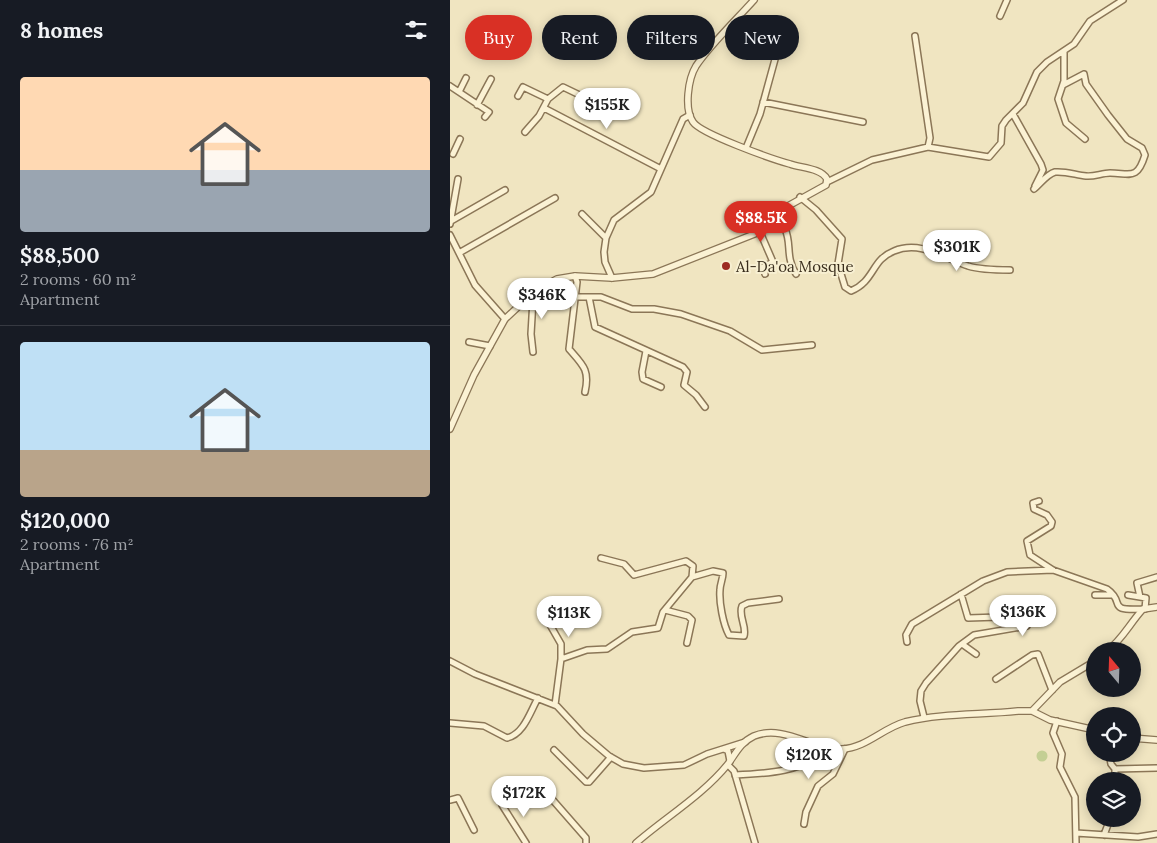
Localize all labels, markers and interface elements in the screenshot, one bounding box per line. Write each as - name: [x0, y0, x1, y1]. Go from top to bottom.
- chip: Buy: [465, 15, 532, 60]
- chip: Rent: [542, 15, 617, 60]
- chip: Filters: [627, 15, 715, 60]
- chip: New: [725, 15, 799, 60]
- icon: filters: [402, 16, 430, 44]
- text: 8 homes: [20, 17, 103, 44]
- pin: $155K: [572, 88, 642, 130]
- text: $155K: [585, 94, 629, 114]
- icon: home: [180, 109, 270, 199]
- pin: $88.5K: [720, 200, 802, 243]
- text: $88.5K: [735, 207, 787, 227]
- pin: $301K: [922, 230, 992, 272]
- text: $301K: [934, 236, 980, 256]
- text: $88,500: [20, 242, 100, 269]
- place label: Al-Da'oa Mosque: [735, 257, 854, 276]
- marker: Al-Da'oa Mosque: [720, 260, 732, 272]
- text: 2 rooms · 60 m²: [20, 269, 136, 289]
- pin: $346K: [507, 278, 577, 320]
- text: $346K: [518, 284, 566, 304]
- text: Apartment: [20, 289, 100, 309]
- icon: home: [180, 375, 270, 465]
- text: $120,000: [20, 507, 110, 534]
- text: 2 rooms · 76 m²: [20, 534, 134, 554]
- text: Apartment: [20, 554, 100, 574]
- pin: $136K: [988, 594, 1058, 637]
- pin: $113K: [534, 596, 604, 638]
- text: $136K: [1000, 601, 1046, 621]
- text: $113K: [548, 602, 590, 622]
- north arrow: [1086, 642, 1141, 698]
- map controls: [1086, 642, 1141, 827]
- button: locate: [1086, 707, 1141, 762]
- pin: $120K: [774, 738, 844, 780]
- text: $120K: [786, 744, 832, 764]
- button: layers: [1086, 772, 1141, 827]
- pin: $172K: [489, 776, 559, 818]
- text: $172K: [502, 782, 546, 802]

